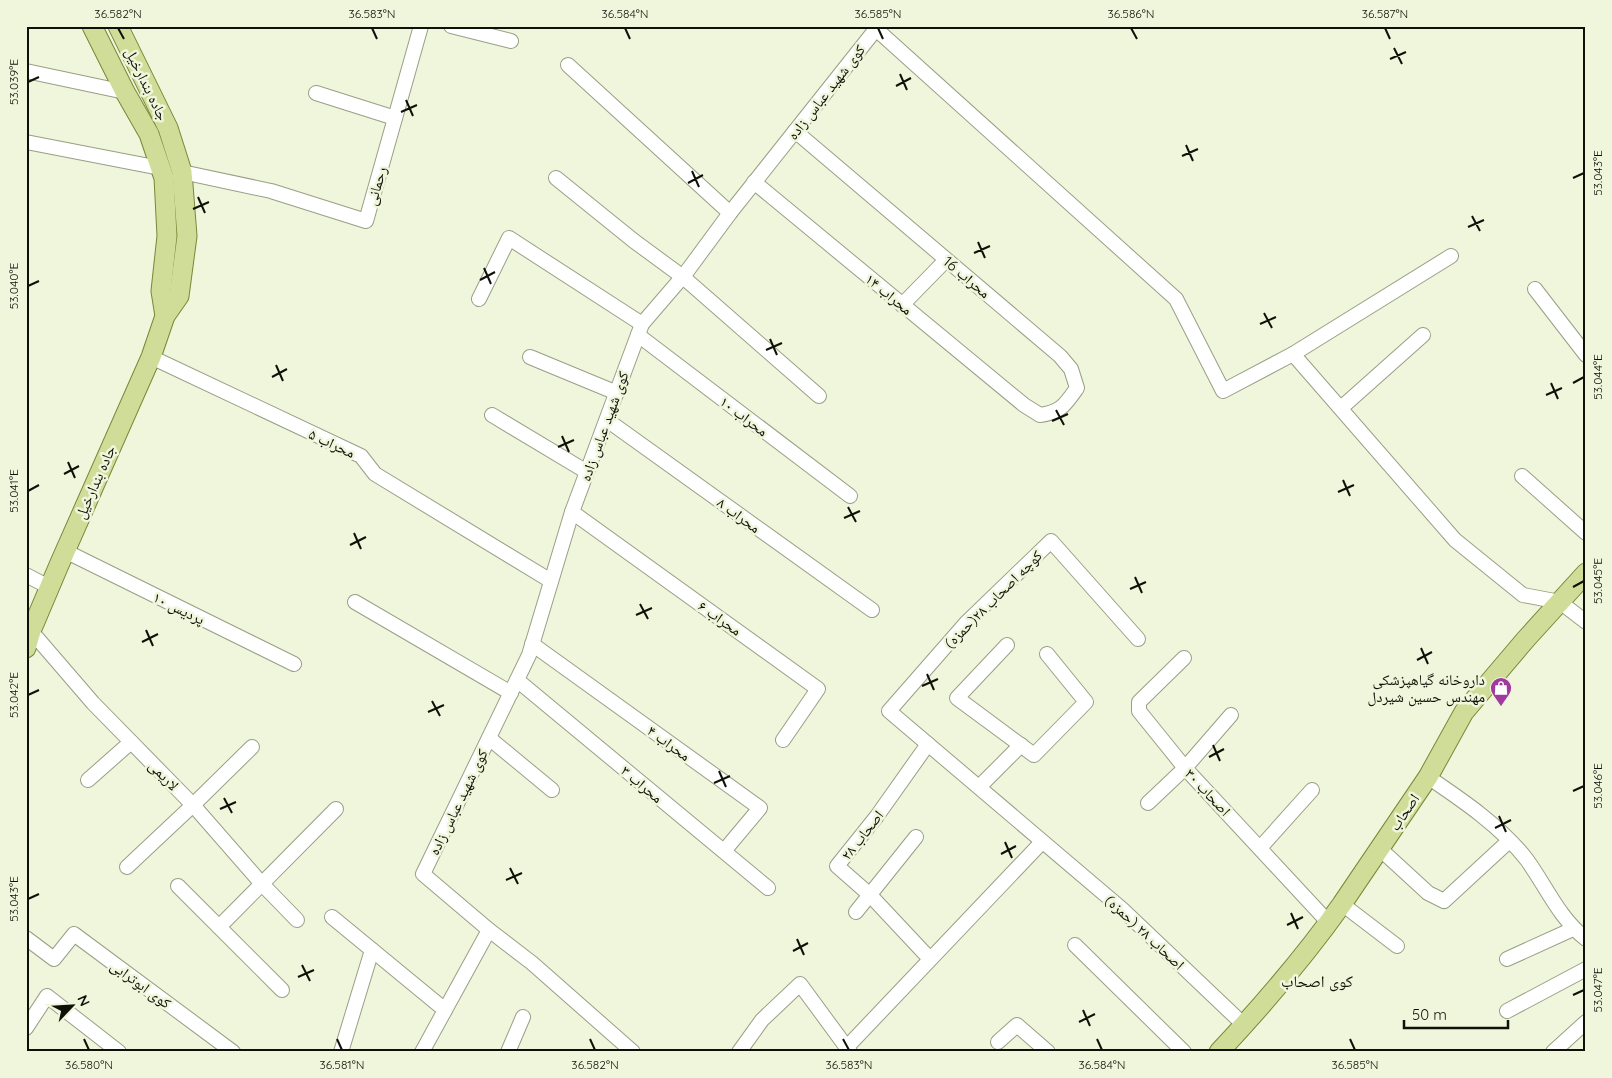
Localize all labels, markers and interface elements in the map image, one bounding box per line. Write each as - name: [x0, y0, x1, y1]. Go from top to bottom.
- text: 36.582°N: [94, 6, 142, 21]
- text: 36.583°N: [349, 6, 395, 21]
- text: 36.584°N: [602, 6, 648, 21]
- text: 36.585°N: [854, 6, 902, 21]
- text: 36.586°N: [1107, 6, 1155, 21]
- text: 36.587°N: [1362, 6, 1408, 21]
- street label: کوی شهید عباس زاده: [783, 41, 870, 144]
- street label: جاده بندارخیل: [120, 45, 173, 124]
- text: 53.039°E: [6, 59, 21, 105]
- text: 53.043°E: [1590, 150, 1605, 196]
- street label: رحمانی: [361, 164, 392, 208]
- street label: محراب 16: [940, 252, 995, 302]
- text: 53.040°E: [6, 263, 21, 309]
- street label: محراب ۱۴: [861, 269, 917, 319]
- text: 53.044°E: [1590, 354, 1605, 400]
- street label: کوی شهید عباس زاده: [575, 368, 634, 484]
- street label: محراب ۱۰: [716, 392, 772, 440]
- street label: محراب ۵: [306, 424, 358, 462]
- street label: جاده بندارخیل: [70, 442, 121, 522]
- text: 53.041°E: [6, 469, 21, 513]
- street label: محراب ۸: [714, 493, 764, 537]
- street label: کوچه اصحاب ۲۸(حمزه): [940, 546, 1046, 652]
- text: 53.045°E: [1590, 558, 1605, 604]
- street label: پردیس ۱۰: [149, 587, 208, 630]
- street label: محراب ۶: [695, 596, 746, 640]
- place label: داروخانه گیاهپزشکی مهندس حسین شیردل: [1367, 670, 1485, 707]
- text: 53.042°E: [6, 672, 21, 718]
- shop icon: داروخانه گیاهپزشکی مهندس حسین شیردل: [1489, 676, 1513, 707]
- street label: محراب ۴: [644, 721, 694, 765]
- street label: کوی شهید عباس زاده: [424, 746, 493, 859]
- street label: لاریمی: [144, 756, 183, 795]
- street label: محراب ۳: [617, 761, 667, 807]
- text: 53.046°E: [1590, 763, 1605, 809]
- street label: اصحاب ۳۰: [1181, 764, 1235, 820]
- street label: اصحاب: [1385, 790, 1423, 834]
- street label: اصحاب ۲۸: [837, 806, 887, 864]
- text: 53.043°E: [6, 876, 21, 922]
- street label: اصحاب ۲۸ (حمزه): [1101, 890, 1189, 974]
- street label: کوی ابوترابی: [106, 956, 175, 1013]
- text: 53.047°E: [1590, 967, 1605, 1013]
- district label: کوی اصحاب: [1281, 971, 1353, 992]
- north arrow: [48, 980, 98, 1030]
- text: N: [73, 992, 94, 1009]
- scale bar: [1404, 998, 1508, 1030]
- text: 50 m: [1412, 1005, 1447, 1024]
- text: 36.580°N: [65, 1057, 113, 1072]
- text: 36.581°N: [319, 1057, 365, 1072]
- text: 36.582°N: [571, 1057, 619, 1072]
- text: 36.583°N: [826, 1057, 872, 1072]
- text: 36.584°N: [1079, 1057, 1125, 1072]
- text: 36.585°N: [1331, 1057, 1379, 1072]

